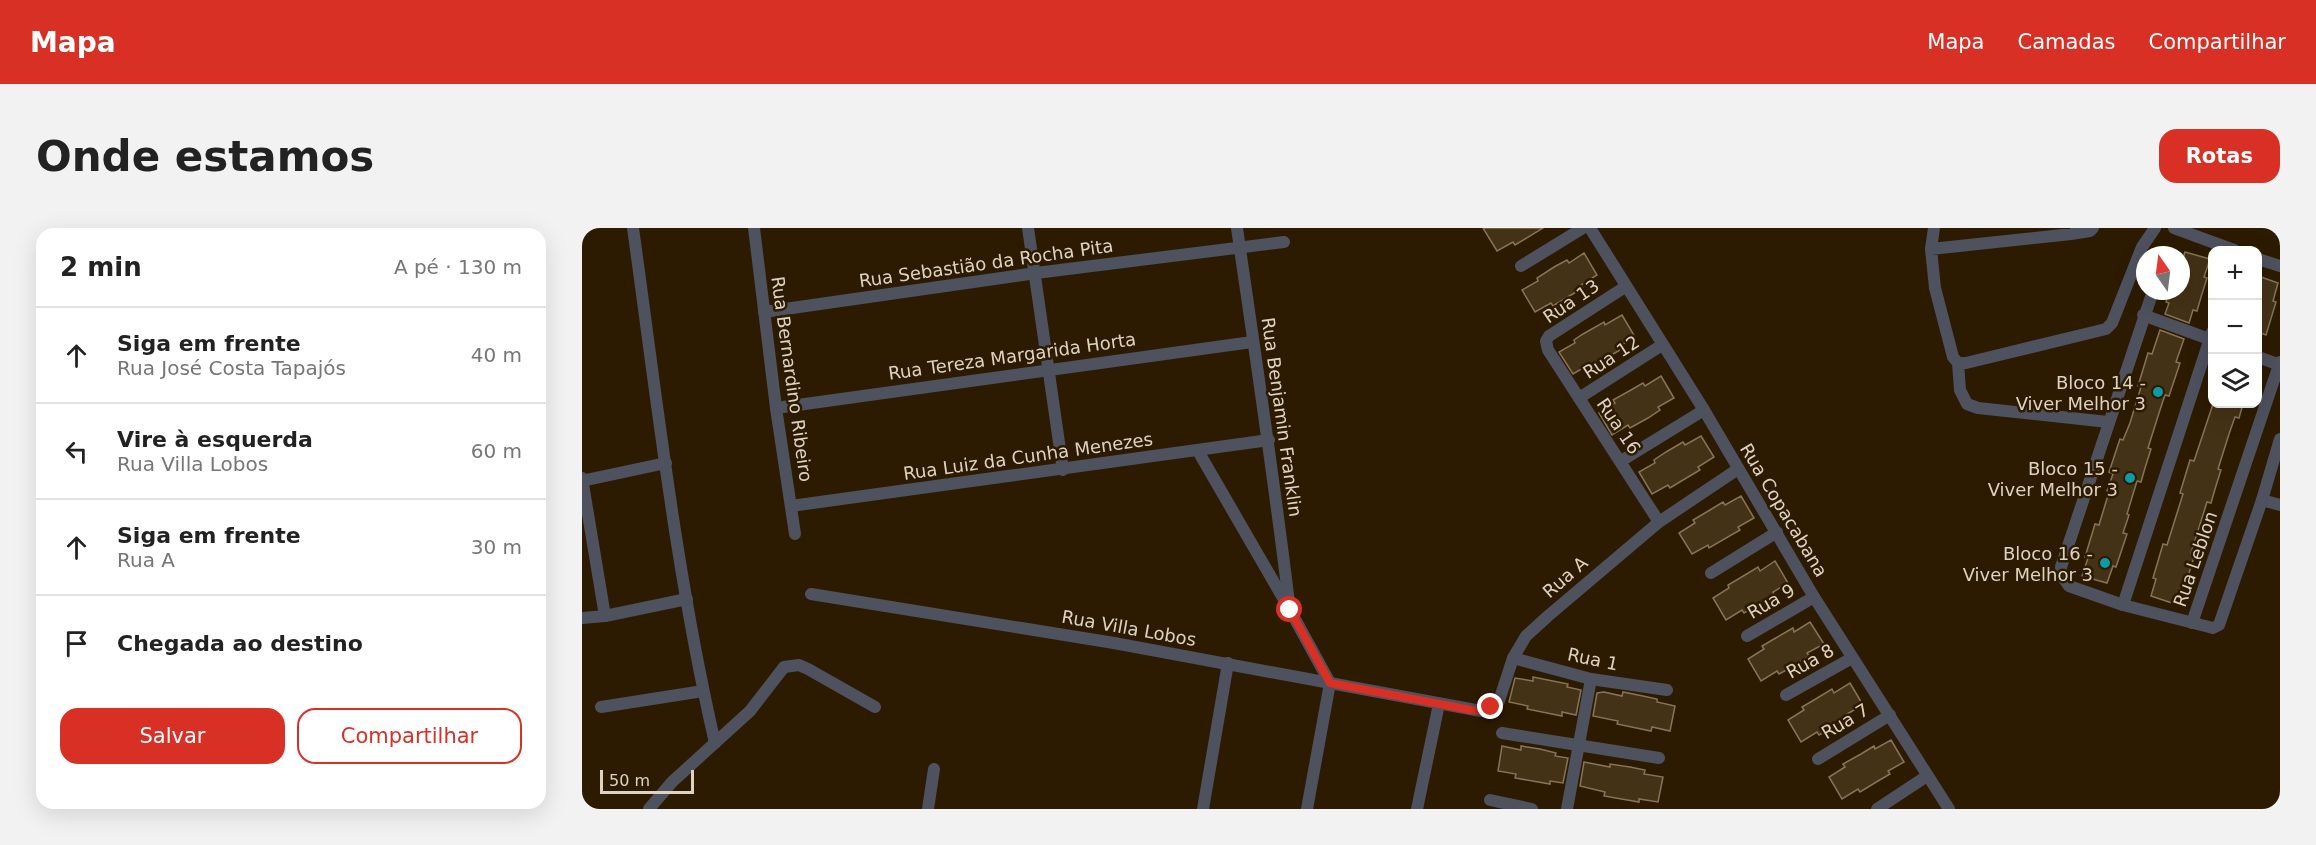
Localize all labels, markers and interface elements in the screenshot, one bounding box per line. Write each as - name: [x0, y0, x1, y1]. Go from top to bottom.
- text: Mapa: [30, 26, 116, 59]
- text: Mapa: [1927, 30, 1984, 54]
- text: Camadas: [2017, 30, 2115, 54]
- text: Compartilhar: [2148, 30, 2286, 54]
- button: Rotas: [2159, 129, 2280, 183]
- text: Onde estamos: [36, 132, 374, 181]
- street label: Rua Sebastião da Rocha Pita: [858, 235, 1114, 291]
- north arrow: [2136, 246, 2190, 300]
- map controls: [2208, 246, 2262, 408]
- button: +: [2208, 246, 2262, 300]
- text: 2 min: [60, 252, 142, 282]
- text: A pé · 130 m: [394, 255, 522, 279]
- street label: Rua Bernardino Ribeiro: [767, 275, 817, 483]
- street label: Rua 13: [1539, 275, 1603, 327]
- button: −: [2208, 300, 2262, 354]
- street label: Rua Benjamin Franklin: [1258, 316, 1306, 518]
- street label: Rua Tereza Margarida Horta: [887, 328, 1137, 384]
- text: Siga em frente: [117, 331, 301, 356]
- street label: Rua 12: [1579, 331, 1643, 383]
- icon: ahead: [60, 339, 93, 372]
- text: 40 m: [471, 343, 522, 367]
- button: layers: [2208, 354, 2262, 408]
- text: Rua José Costa Tapajós: [117, 356, 346, 380]
- place label: Bloco 14 - Viver Melhor 3: [2016, 372, 2146, 414]
- marker: Bloco 14 - Viver Melhor 3: [2151, 385, 2165, 399]
- street label: Rua 16: [1593, 394, 1645, 458]
- text: Vire à esquerda: [117, 427, 313, 452]
- street label: Rua Luiz da Cunha Menezes: [902, 428, 1154, 484]
- icon: left: [60, 435, 93, 468]
- text: 60 m: [471, 439, 522, 463]
- street label: Rua Copacabana: [1736, 440, 1832, 580]
- text: Rua Villa Lobos: [117, 452, 268, 476]
- place label: Bloco 15 - Viver Melhor 3: [1988, 458, 2118, 500]
- marker: Bloco 15 - Viver Melhor 3: [2123, 471, 2137, 485]
- street label: Rua Leblon: [2169, 509, 2221, 609]
- text: Siga em frente: [117, 523, 301, 548]
- icon: ahead: [60, 531, 93, 564]
- text: 30 m: [471, 535, 522, 559]
- place label: Bloco 16 - Viver Melhor 3: [1963, 543, 2093, 585]
- text: Rua A: [117, 548, 175, 572]
- street label: Rua A: [1538, 552, 1592, 602]
- marker: Bloco 16 - Viver Melhor 3: [2098, 556, 2112, 570]
- street label: Rua 9: [1744, 579, 1798, 623]
- route start: [1276, 596, 1302, 622]
- street label: Rua Villa Lobos: [1060, 606, 1198, 650]
- icon: arrive: [60, 627, 93, 660]
- text: Chegada ao destino: [117, 631, 363, 656]
- street label: Rua 8: [1782, 639, 1838, 683]
- street label: Rua 1: [1566, 643, 1620, 675]
- route end: [1477, 693, 1503, 719]
- street label: Rua 7: [1818, 699, 1872, 743]
- button: Salvar: [60, 708, 285, 764]
- button: Compartilhar: [297, 708, 522, 764]
- scale bar: [600, 767, 694, 794]
- text: 50 m: [609, 771, 650, 790]

